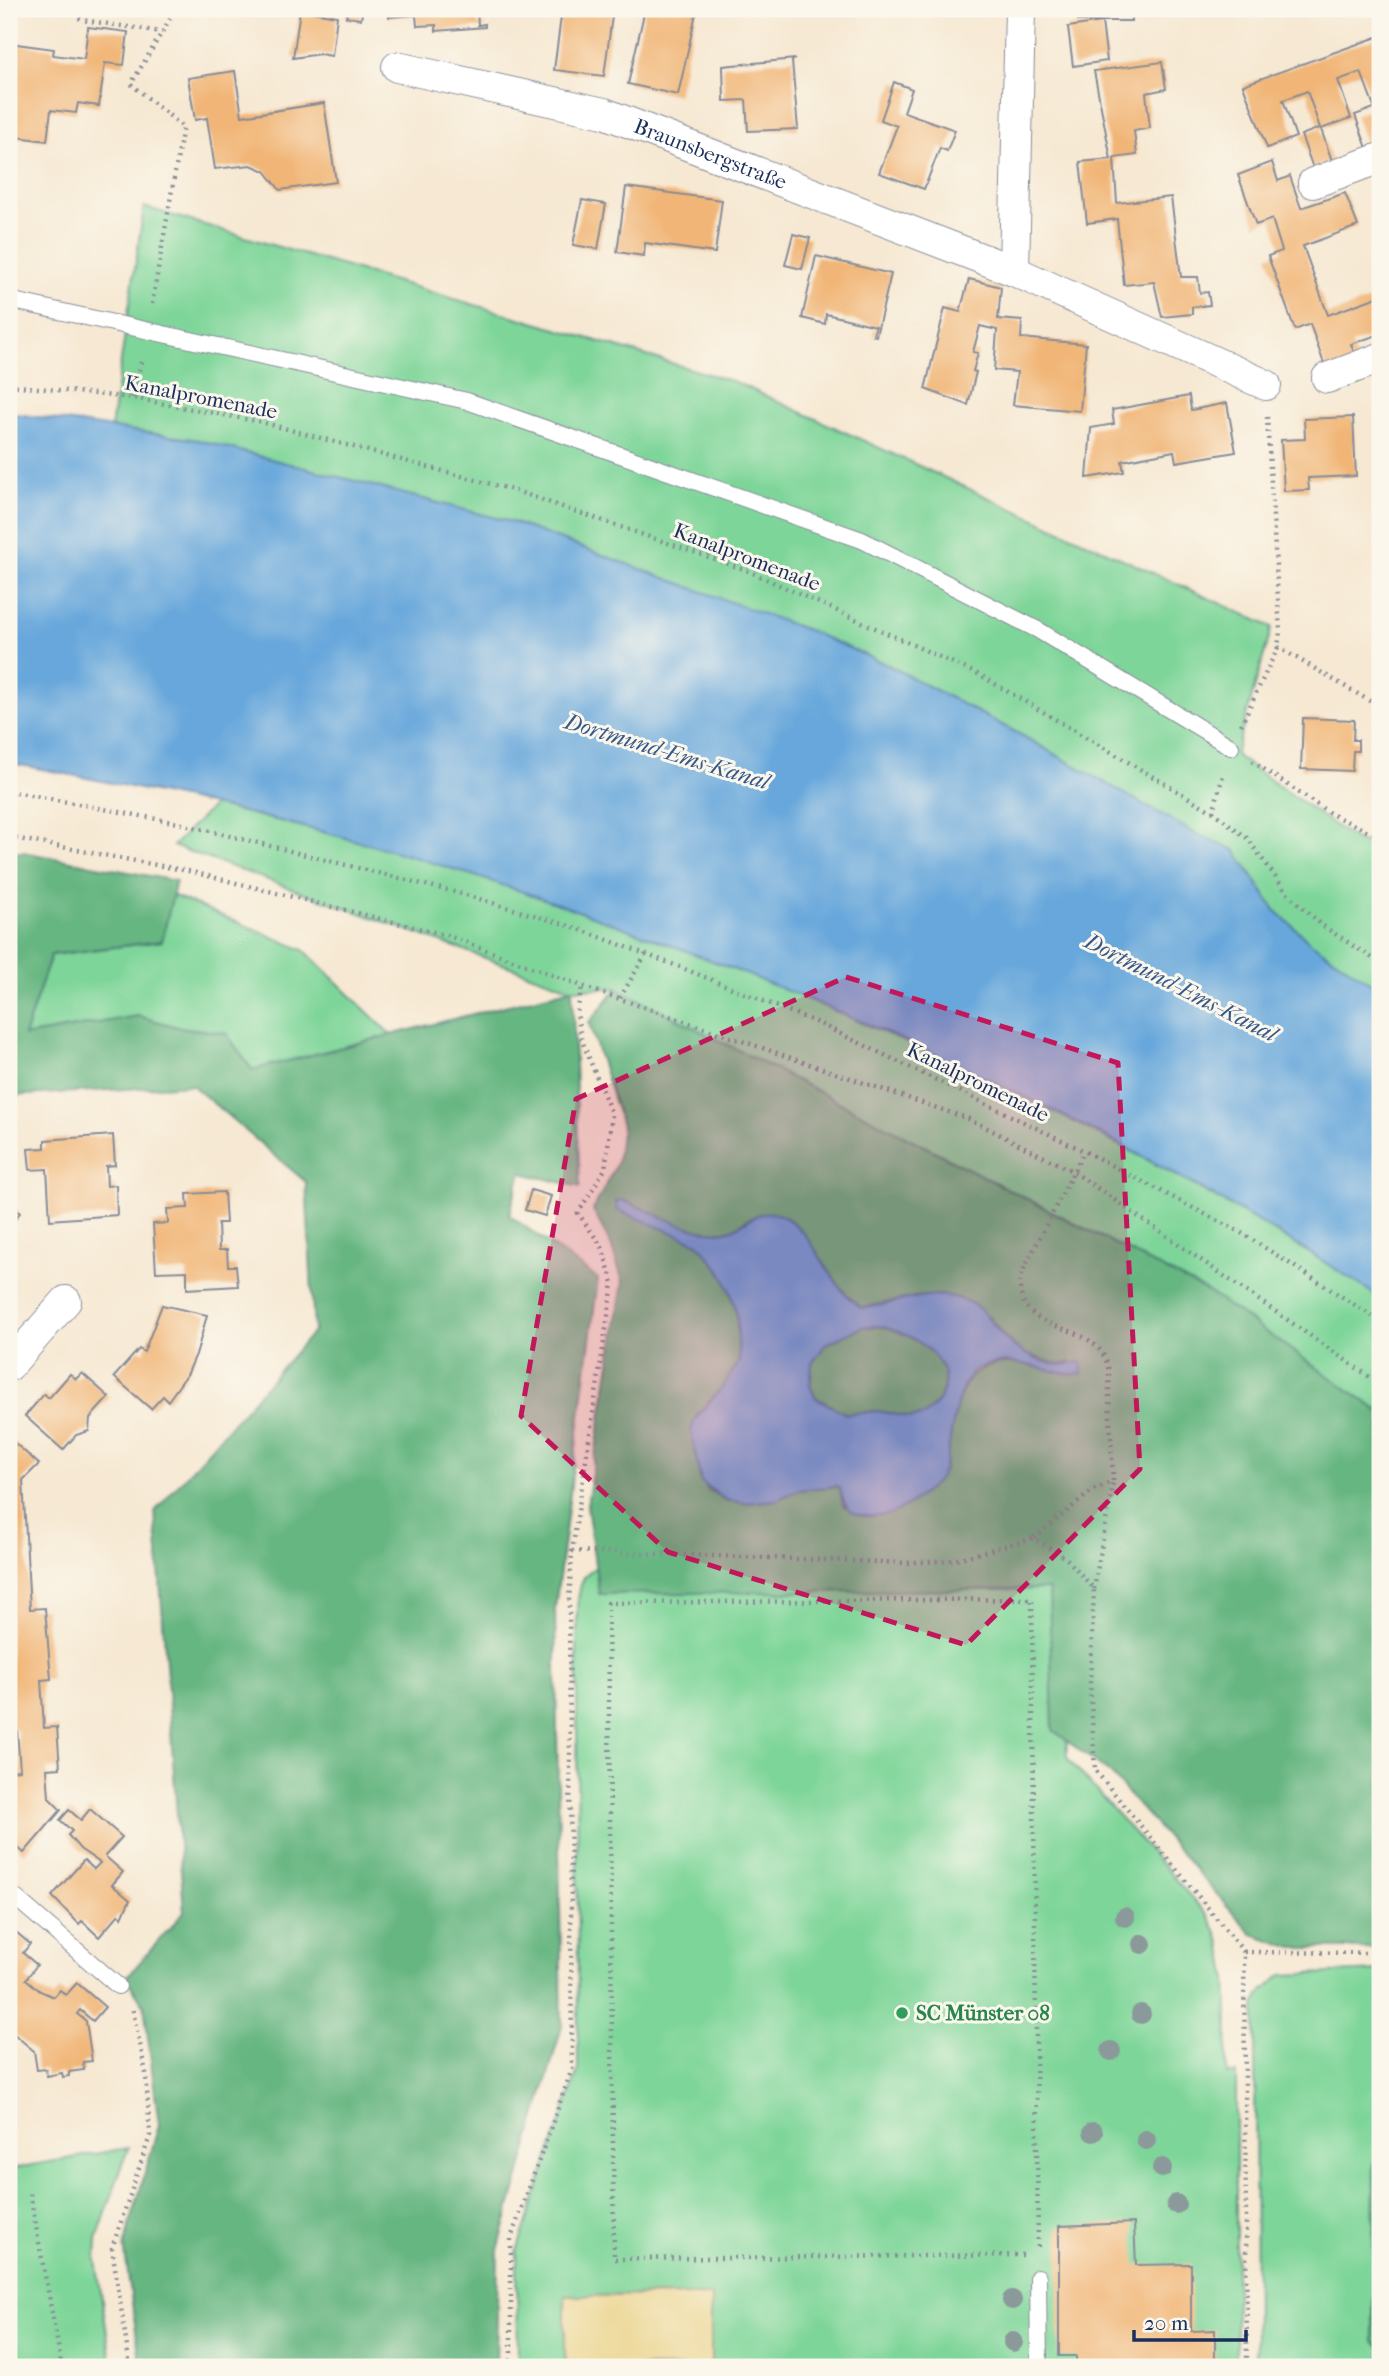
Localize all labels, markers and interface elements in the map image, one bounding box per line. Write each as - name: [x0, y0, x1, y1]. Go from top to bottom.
- street label: Braunsbergstraße: [631, 114, 790, 194]
- street label: Kanalpromenade: [123, 370, 279, 424]
- street label: Kanalpromenade: [670, 518, 824, 596]
- water label: Dortmund-Ems-Kanal: [560, 707, 774, 796]
- water label: Dortmund-Ems-Kanal: [1078, 926, 1283, 1049]
- street label: Kanalpromenade: [903, 1037, 1053, 1127]
- place label: SC Münster 08: [916, 2001, 1050, 2025]
- marker: SC Münster 08: [894, 2005, 910, 2021]
- scale bar: [1134, 2299, 1246, 2343]
- text: 20 m: [1144, 2311, 1189, 2335]

